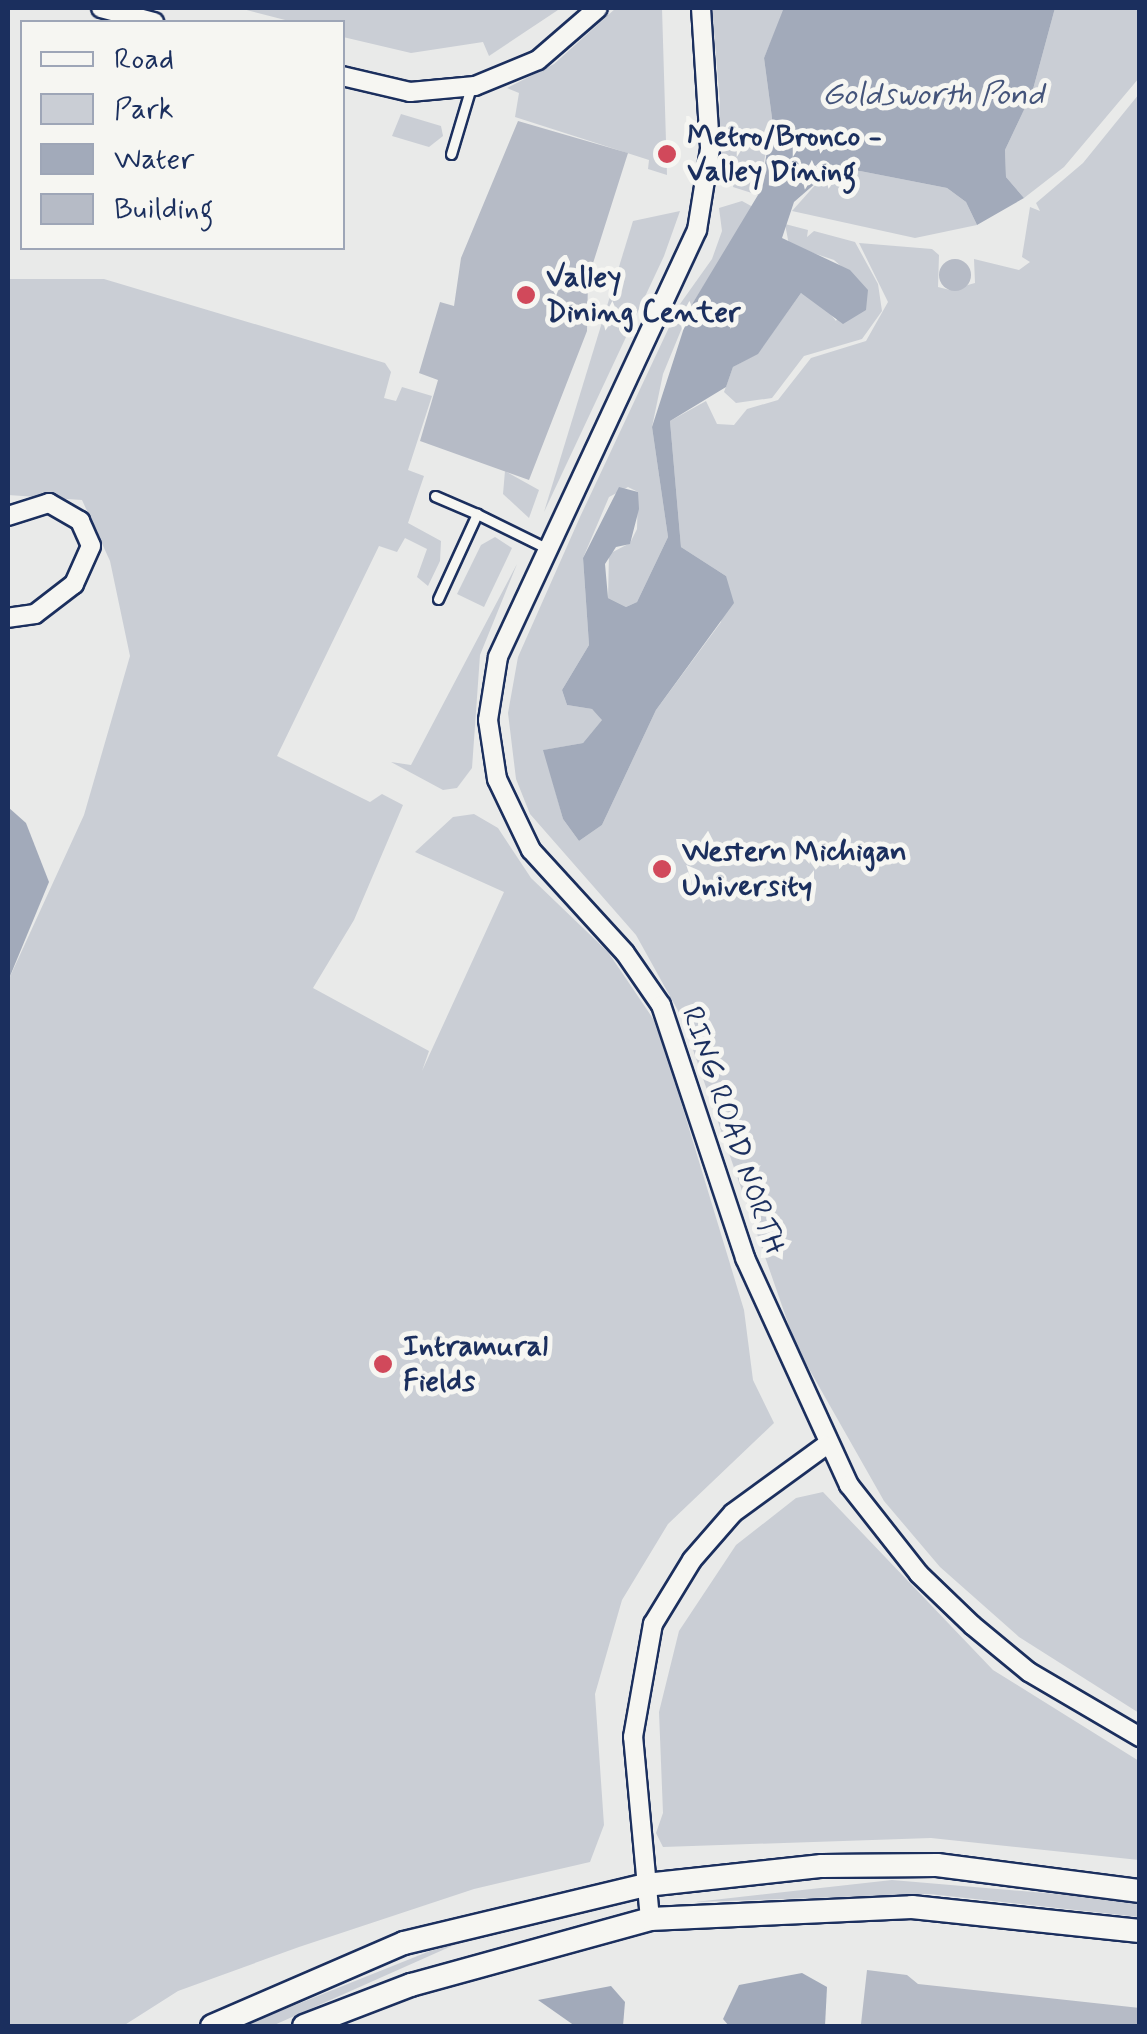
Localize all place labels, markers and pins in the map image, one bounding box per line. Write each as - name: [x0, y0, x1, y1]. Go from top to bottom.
- place label: Metro/Bronco - Valley Dining: [687, 119, 882, 190]
- marker: Metro/Bronco - Valley Dining: [656, 143, 678, 165]
- place label: Valley Dining Center: [546, 260, 735, 330]
- marker: Valley Dining Center: [515, 284, 537, 306]
- place label: Western Michigan University: [682, 834, 909, 904]
- marker: Western Michigan University: [651, 858, 673, 880]
- place label: Intramural Fields: [403, 1329, 548, 1400]
- marker: Intramural Fields: [372, 1353, 394, 1375]

